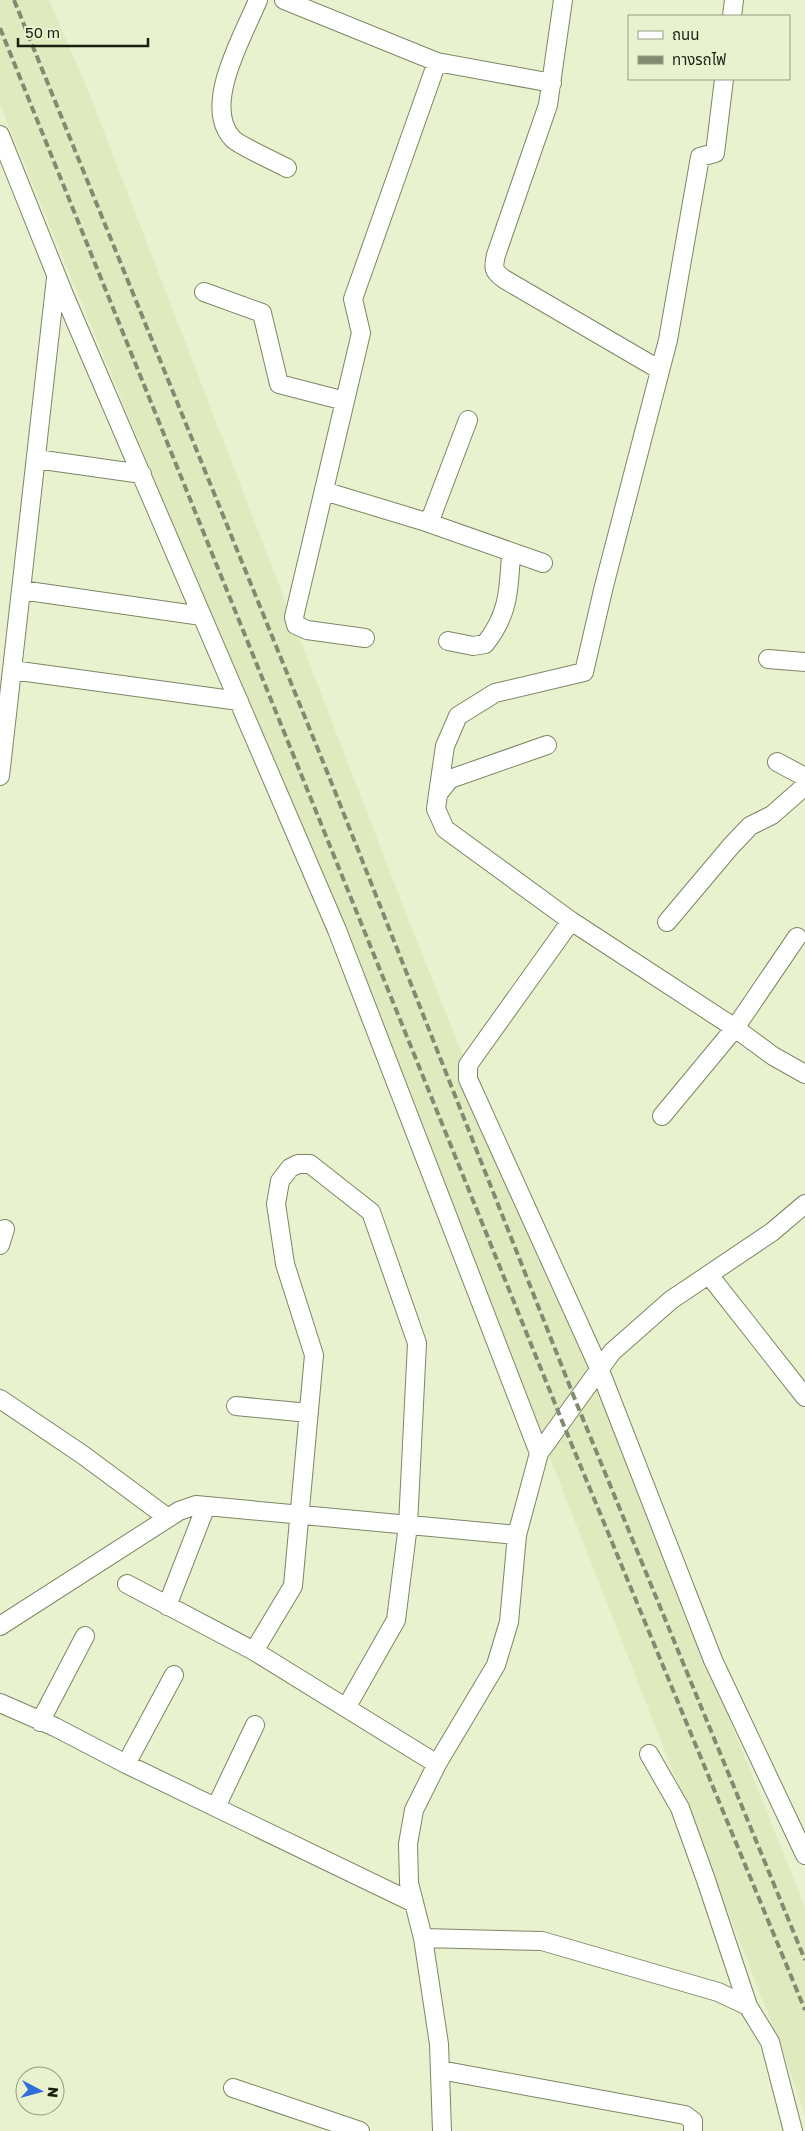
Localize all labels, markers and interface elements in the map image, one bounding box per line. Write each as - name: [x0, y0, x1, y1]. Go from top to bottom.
- scale bar: [18, 15, 148, 47]
- legend: [628, 15, 790, 80]
- text: 50 m: [25, 23, 60, 41]
- text: ถนน: [672, 25, 699, 43]
- text: ทางรถไฟ: [672, 50, 726, 68]
- north arrow: [15, 2066, 65, 2116]
- text: N: [44, 2086, 62, 2099]

